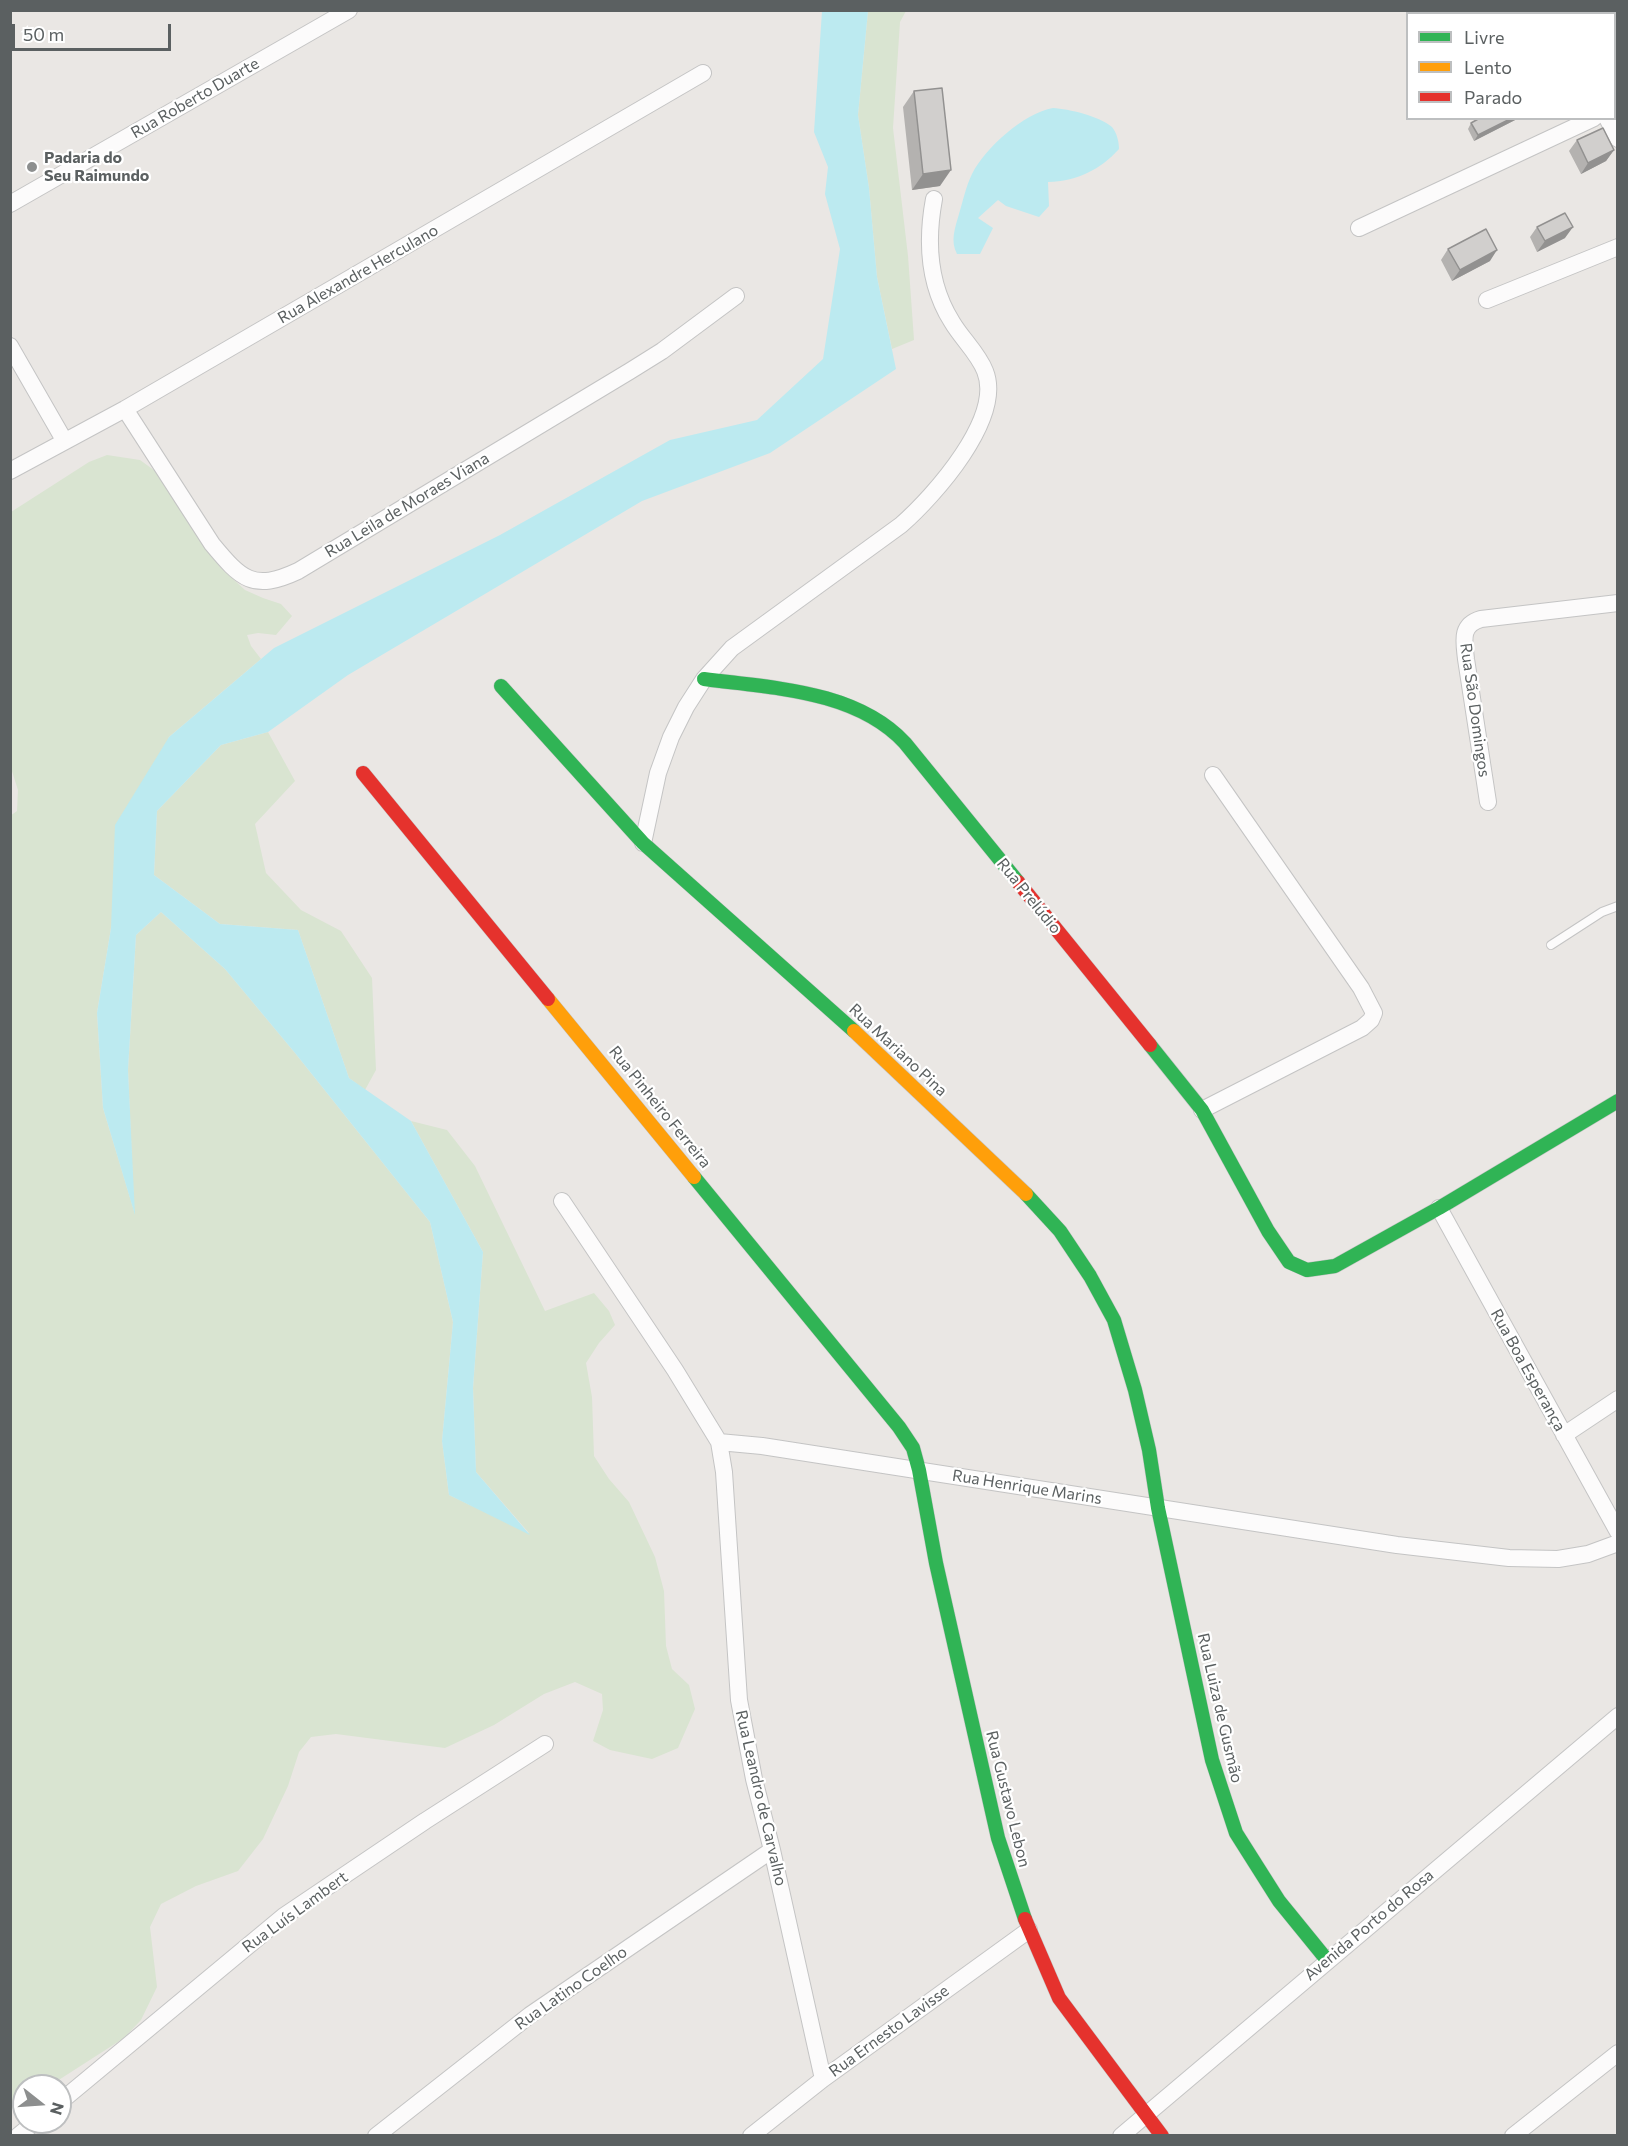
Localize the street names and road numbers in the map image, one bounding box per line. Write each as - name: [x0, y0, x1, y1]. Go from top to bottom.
- street label: Rua Roberto Duarte: [128, 54, 262, 142]
- street label: Rua Alexandre Herculano: [274, 220, 442, 328]
- street label: Rua Leila de Moraes Viana: [321, 448, 493, 562]
- street label: Rua São Domingos: [1456, 642, 1494, 778]
- street label: Rua Prelúdio: [993, 854, 1065, 938]
- street label: Rua Mariano Pina: [845, 1000, 951, 1100]
- street label: Rua Pinheiro Ferreira: [605, 1042, 715, 1172]
- street label: Rua Boa Esperança: [1486, 1305, 1570, 1435]
- street label: Rua Henrique Marins: [951, 1466, 1103, 1508]
- street label: Rua Luiza de Gusmão: [1193, 1631, 1247, 1785]
- street label: Rua Leandro de Carvalho: [731, 1708, 791, 1888]
- street label: Rua Gustavo Lebon: [982, 1729, 1034, 1869]
- street label: Avenida Porto do Rosa: [1301, 1865, 1437, 1985]
- street label: Rua Luís Lambert: [238, 1867, 352, 1957]
- street label: Rua Latino Coelho: [511, 1942, 631, 2034]
- street label: Rua Ernesto Lavisse: [825, 1981, 953, 2081]

